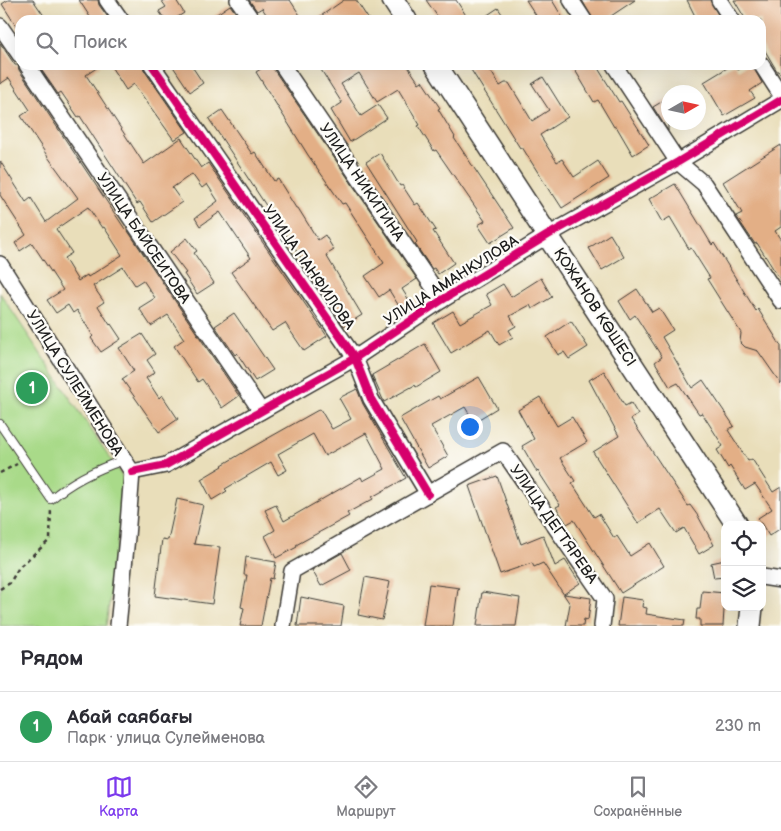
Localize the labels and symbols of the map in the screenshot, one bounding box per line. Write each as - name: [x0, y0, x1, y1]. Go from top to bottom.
- north arrow: [661, 85, 706, 130]
- street label: УЛИЦА НИКИТИНА: [315, 120, 409, 246]
- street label: УЛИЦА БАЙСЕИТОВА: [93, 169, 195, 308]
- street label: УЛИЦА ПАНФИЛОВА: [258, 201, 359, 334]
- street label: УЛИЦА АМАНКУЛОВА: [380, 231, 523, 330]
- street label: ҚОЖАНОВ КӨШЕСІ: [549, 244, 640, 370]
- street label: УЛИЦА СУЛЕЙМЕНОВА: [22, 307, 128, 460]
- pin: 1: [16, 369, 48, 407]
- your location: [457, 414, 483, 440]
- street label: УЛИЦА ДЕГТЯРЕВА: [505, 461, 602, 588]

